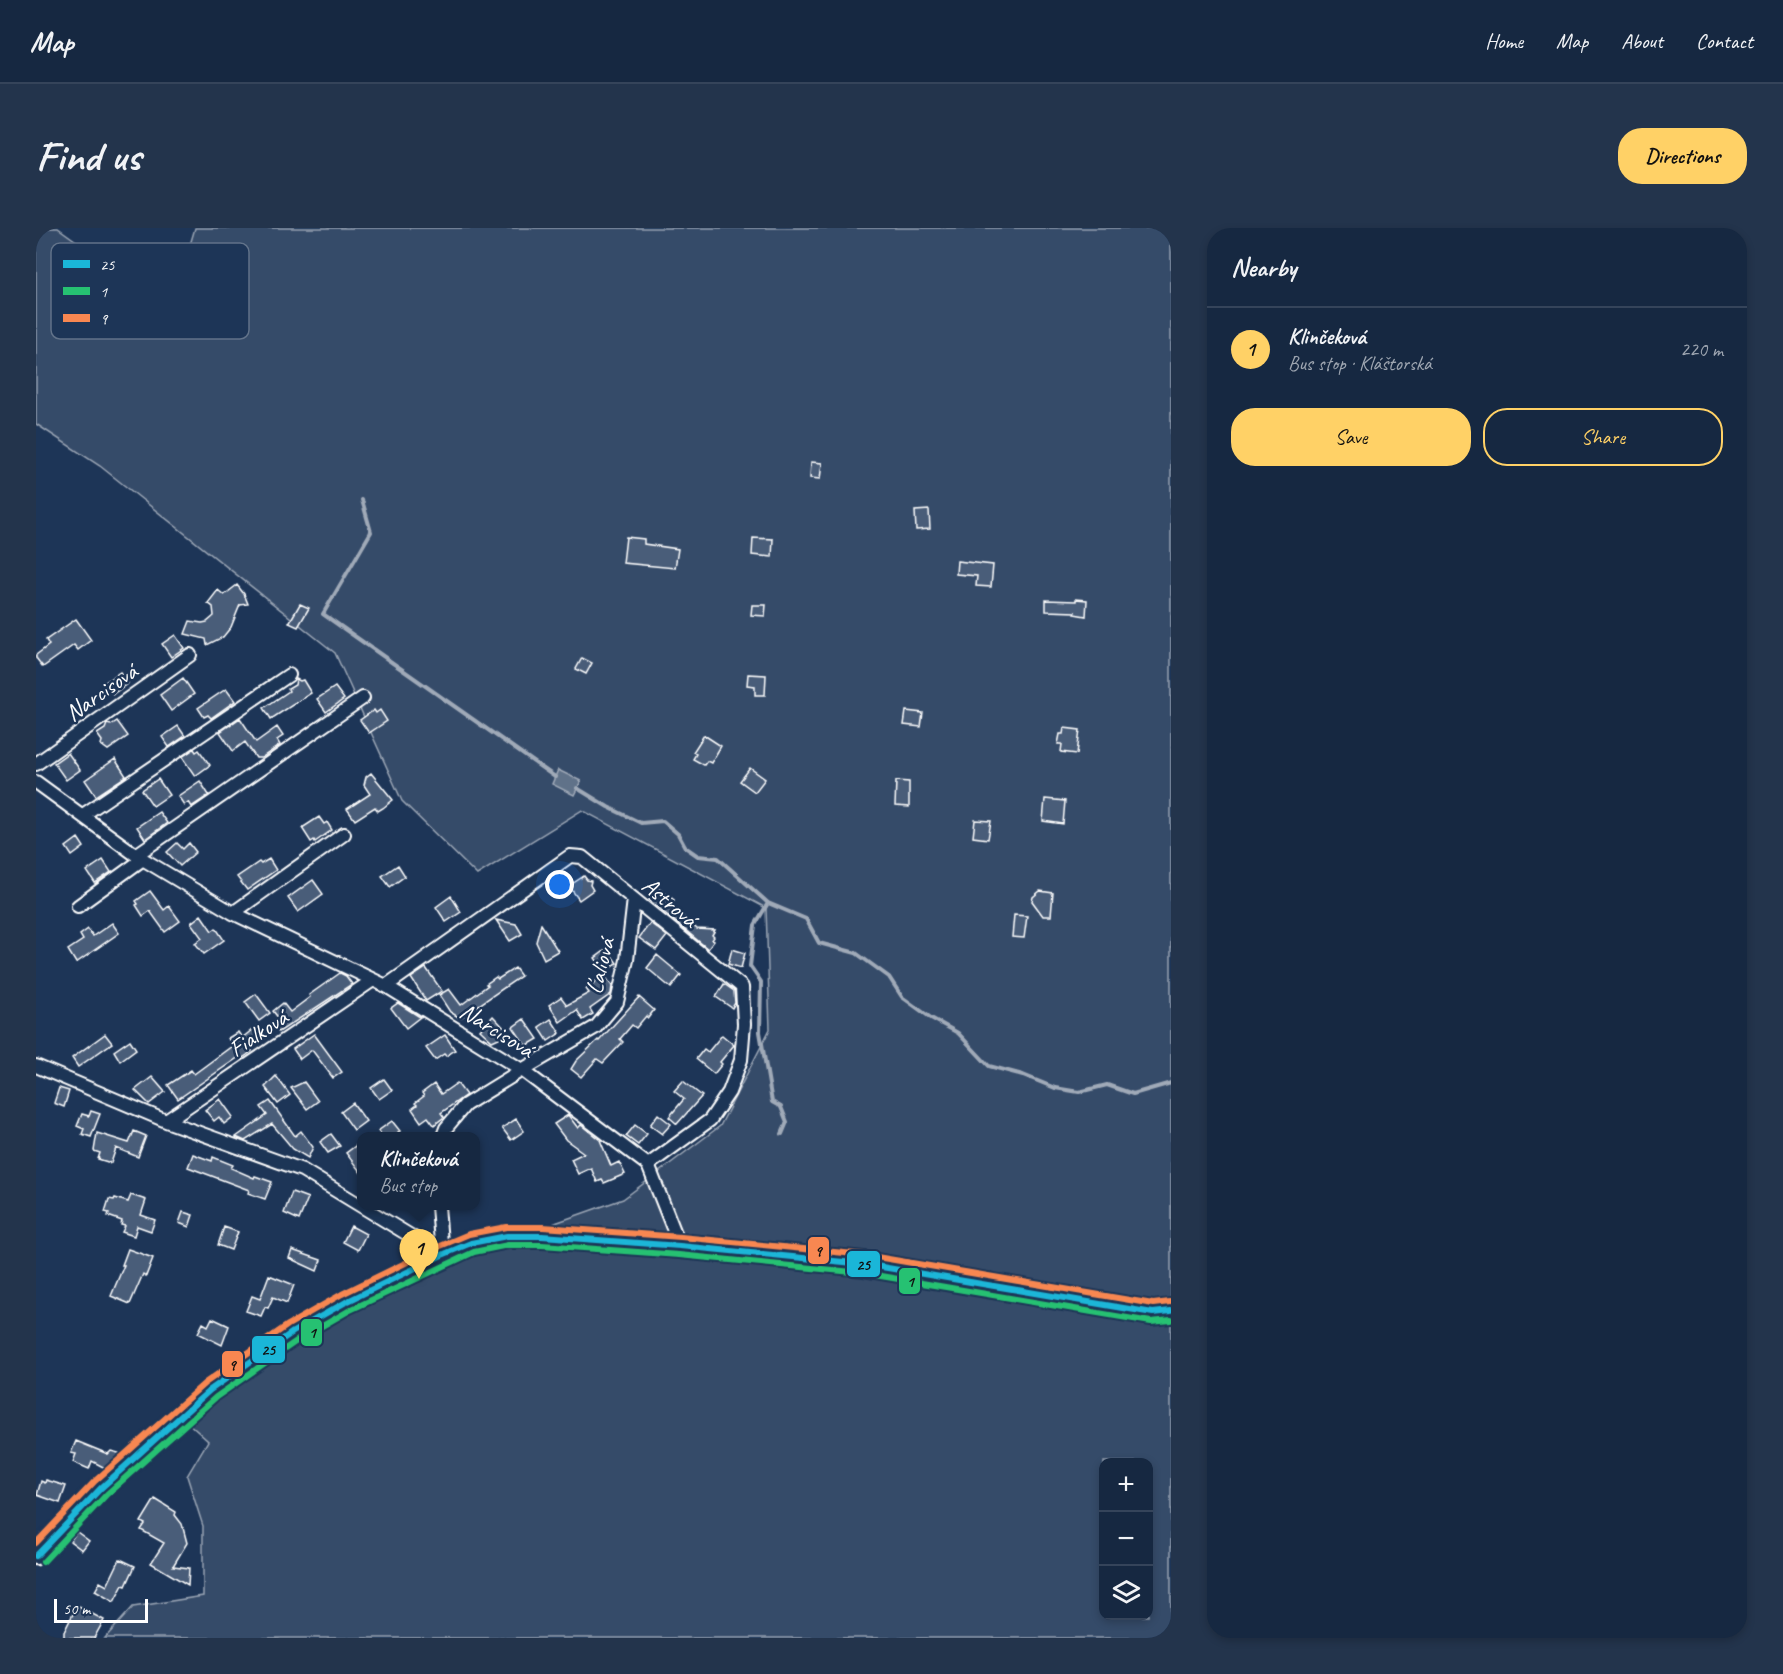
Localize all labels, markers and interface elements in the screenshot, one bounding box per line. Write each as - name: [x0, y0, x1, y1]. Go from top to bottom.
- text: Map: [30, 24, 73, 59]
- text: Home: [1485, 28, 1523, 54]
- text: Map: [1556, 28, 1588, 54]
- text: About: [1621, 28, 1663, 54]
- text: Contact: [1696, 28, 1753, 54]
- button: Directions: [1618, 128, 1747, 184]
- text: Find us: [36, 130, 141, 183]
- legend: [51, 243, 249, 339]
- text: Nearby: [1231, 251, 1296, 284]
- text: 25: [100, 255, 115, 275]
- text: 1: [100, 282, 108, 302]
- text: 9: [100, 309, 109, 329]
- text: Klinčeková: [1288, 323, 1366, 351]
- text: 1: [1246, 337, 1255, 362]
- text: 220 m: [1680, 337, 1723, 362]
- text: Bus stop · Kláštorská: [1288, 351, 1432, 376]
- button: Save: [1231, 408, 1471, 466]
- button: Share: [1483, 408, 1723, 466]
- street label: Narcisová: [59, 655, 145, 728]
- your location: [545, 870, 574, 899]
- street label: Astrová: [636, 870, 706, 936]
- street label: Ľaliová: [579, 933, 622, 997]
- street label: Narcisová: [454, 996, 542, 1066]
- street label: Fialková: [223, 1001, 295, 1064]
- popup: [357, 1132, 480, 1210]
- text: Klinčeková: [380, 1145, 457, 1173]
- text: Bus stop: [380, 1173, 437, 1198]
- pin: 1: [400, 1230, 439, 1279]
- line badge: 9: [807, 1236, 830, 1265]
- text: 9: [814, 1241, 823, 1261]
- line badge: 25: [846, 1250, 881, 1278]
- text: 25: [856, 1255, 872, 1275]
- line badge: 1: [898, 1267, 921, 1295]
- text: 1: [906, 1272, 915, 1292]
- line badge: 1: [300, 1318, 323, 1347]
- text: 1: [308, 1323, 317, 1343]
- line badge: 25: [251, 1335, 286, 1364]
- text: 25: [261, 1340, 277, 1360]
- line badge: 9: [221, 1350, 244, 1378]
- text: 9: [228, 1355, 237, 1375]
- map controls: [1099, 1458, 1153, 1620]
- button: +: [1099, 1458, 1153, 1512]
- button: −: [1099, 1512, 1153, 1566]
- button: layers: [1099, 1566, 1153, 1620]
- scale bar: [54, 1596, 148, 1624]
- text: 50 m: [63, 1599, 90, 1619]

